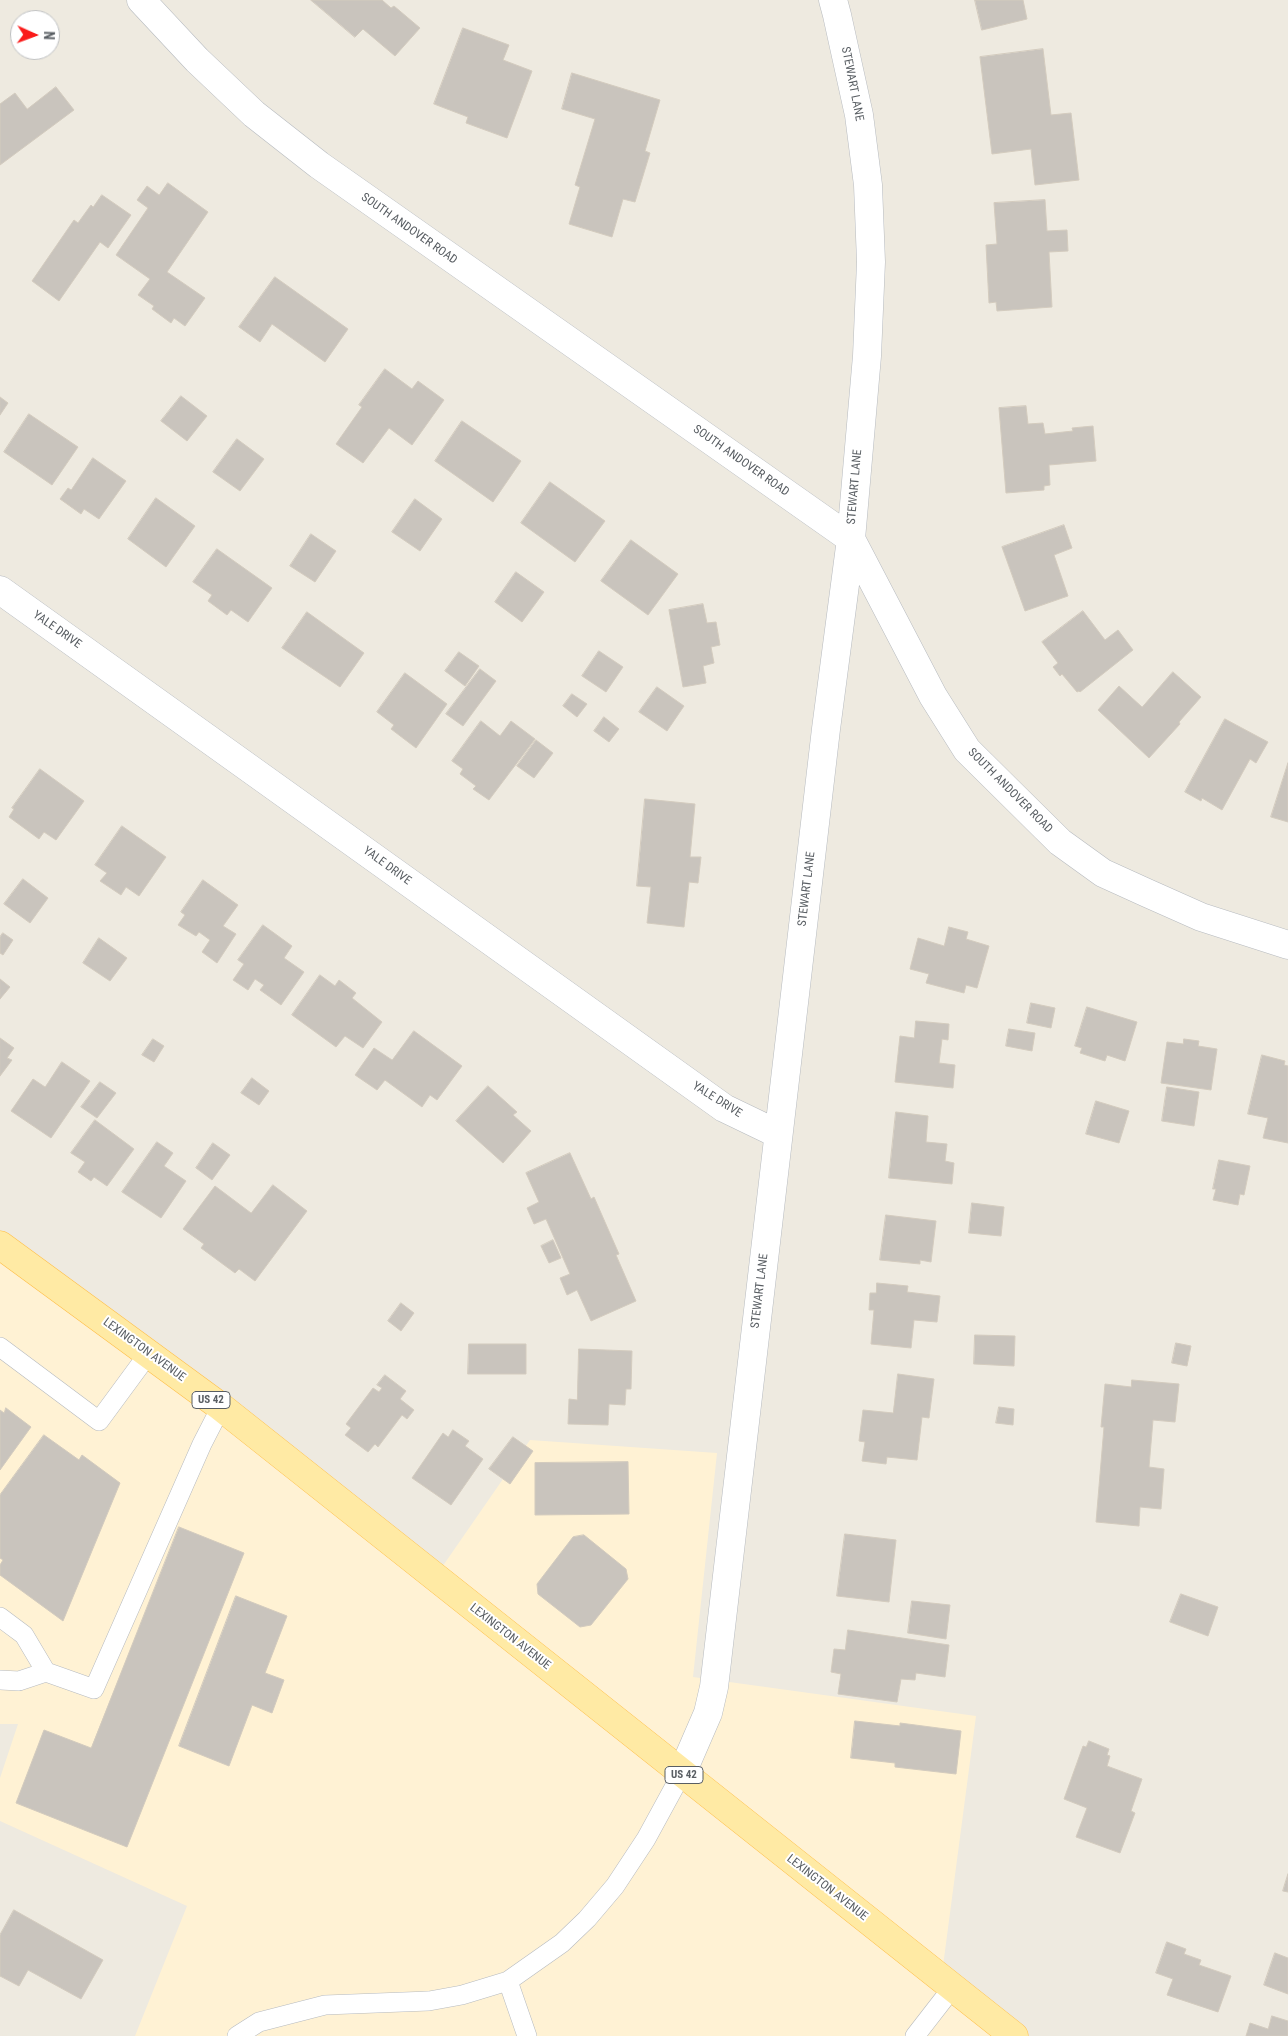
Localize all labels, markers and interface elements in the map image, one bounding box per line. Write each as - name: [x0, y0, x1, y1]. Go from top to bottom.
- north arrow: [10, 10, 60, 60]
- text: N: [41, 31, 57, 40]
- street label: STEWART LANE: [838, 46, 866, 122]
- street label: SOUTH ANDOVER ROAD: [358, 190, 460, 268]
- street label: SOUTH ANDOVER ROAD: [690, 422, 792, 500]
- street label: STEWART LANE: [845, 449, 865, 525]
- street label: YALE DRIVE: [30, 608, 84, 652]
- street label: SOUTH ANDOVER ROAD: [965, 746, 1055, 836]
- street label: YALE DRIVE: [360, 844, 414, 888]
- street label: STEWART LANE: [795, 851, 819, 927]
- street label: YALE DRIVE: [689, 1079, 745, 1121]
- street label: STEWART LANE: [748, 1253, 772, 1329]
- street label: LEXINGTON AVENUE: [100, 1315, 188, 1385]
- road number: US 42: [192, 1392, 230, 1408]
- street label: LEXINGTON AVENUE: [467, 1601, 553, 1673]
- road number: US 42: [665, 1766, 703, 1784]
- street label: LEXINGTON AVENUE: [784, 1852, 870, 1924]

